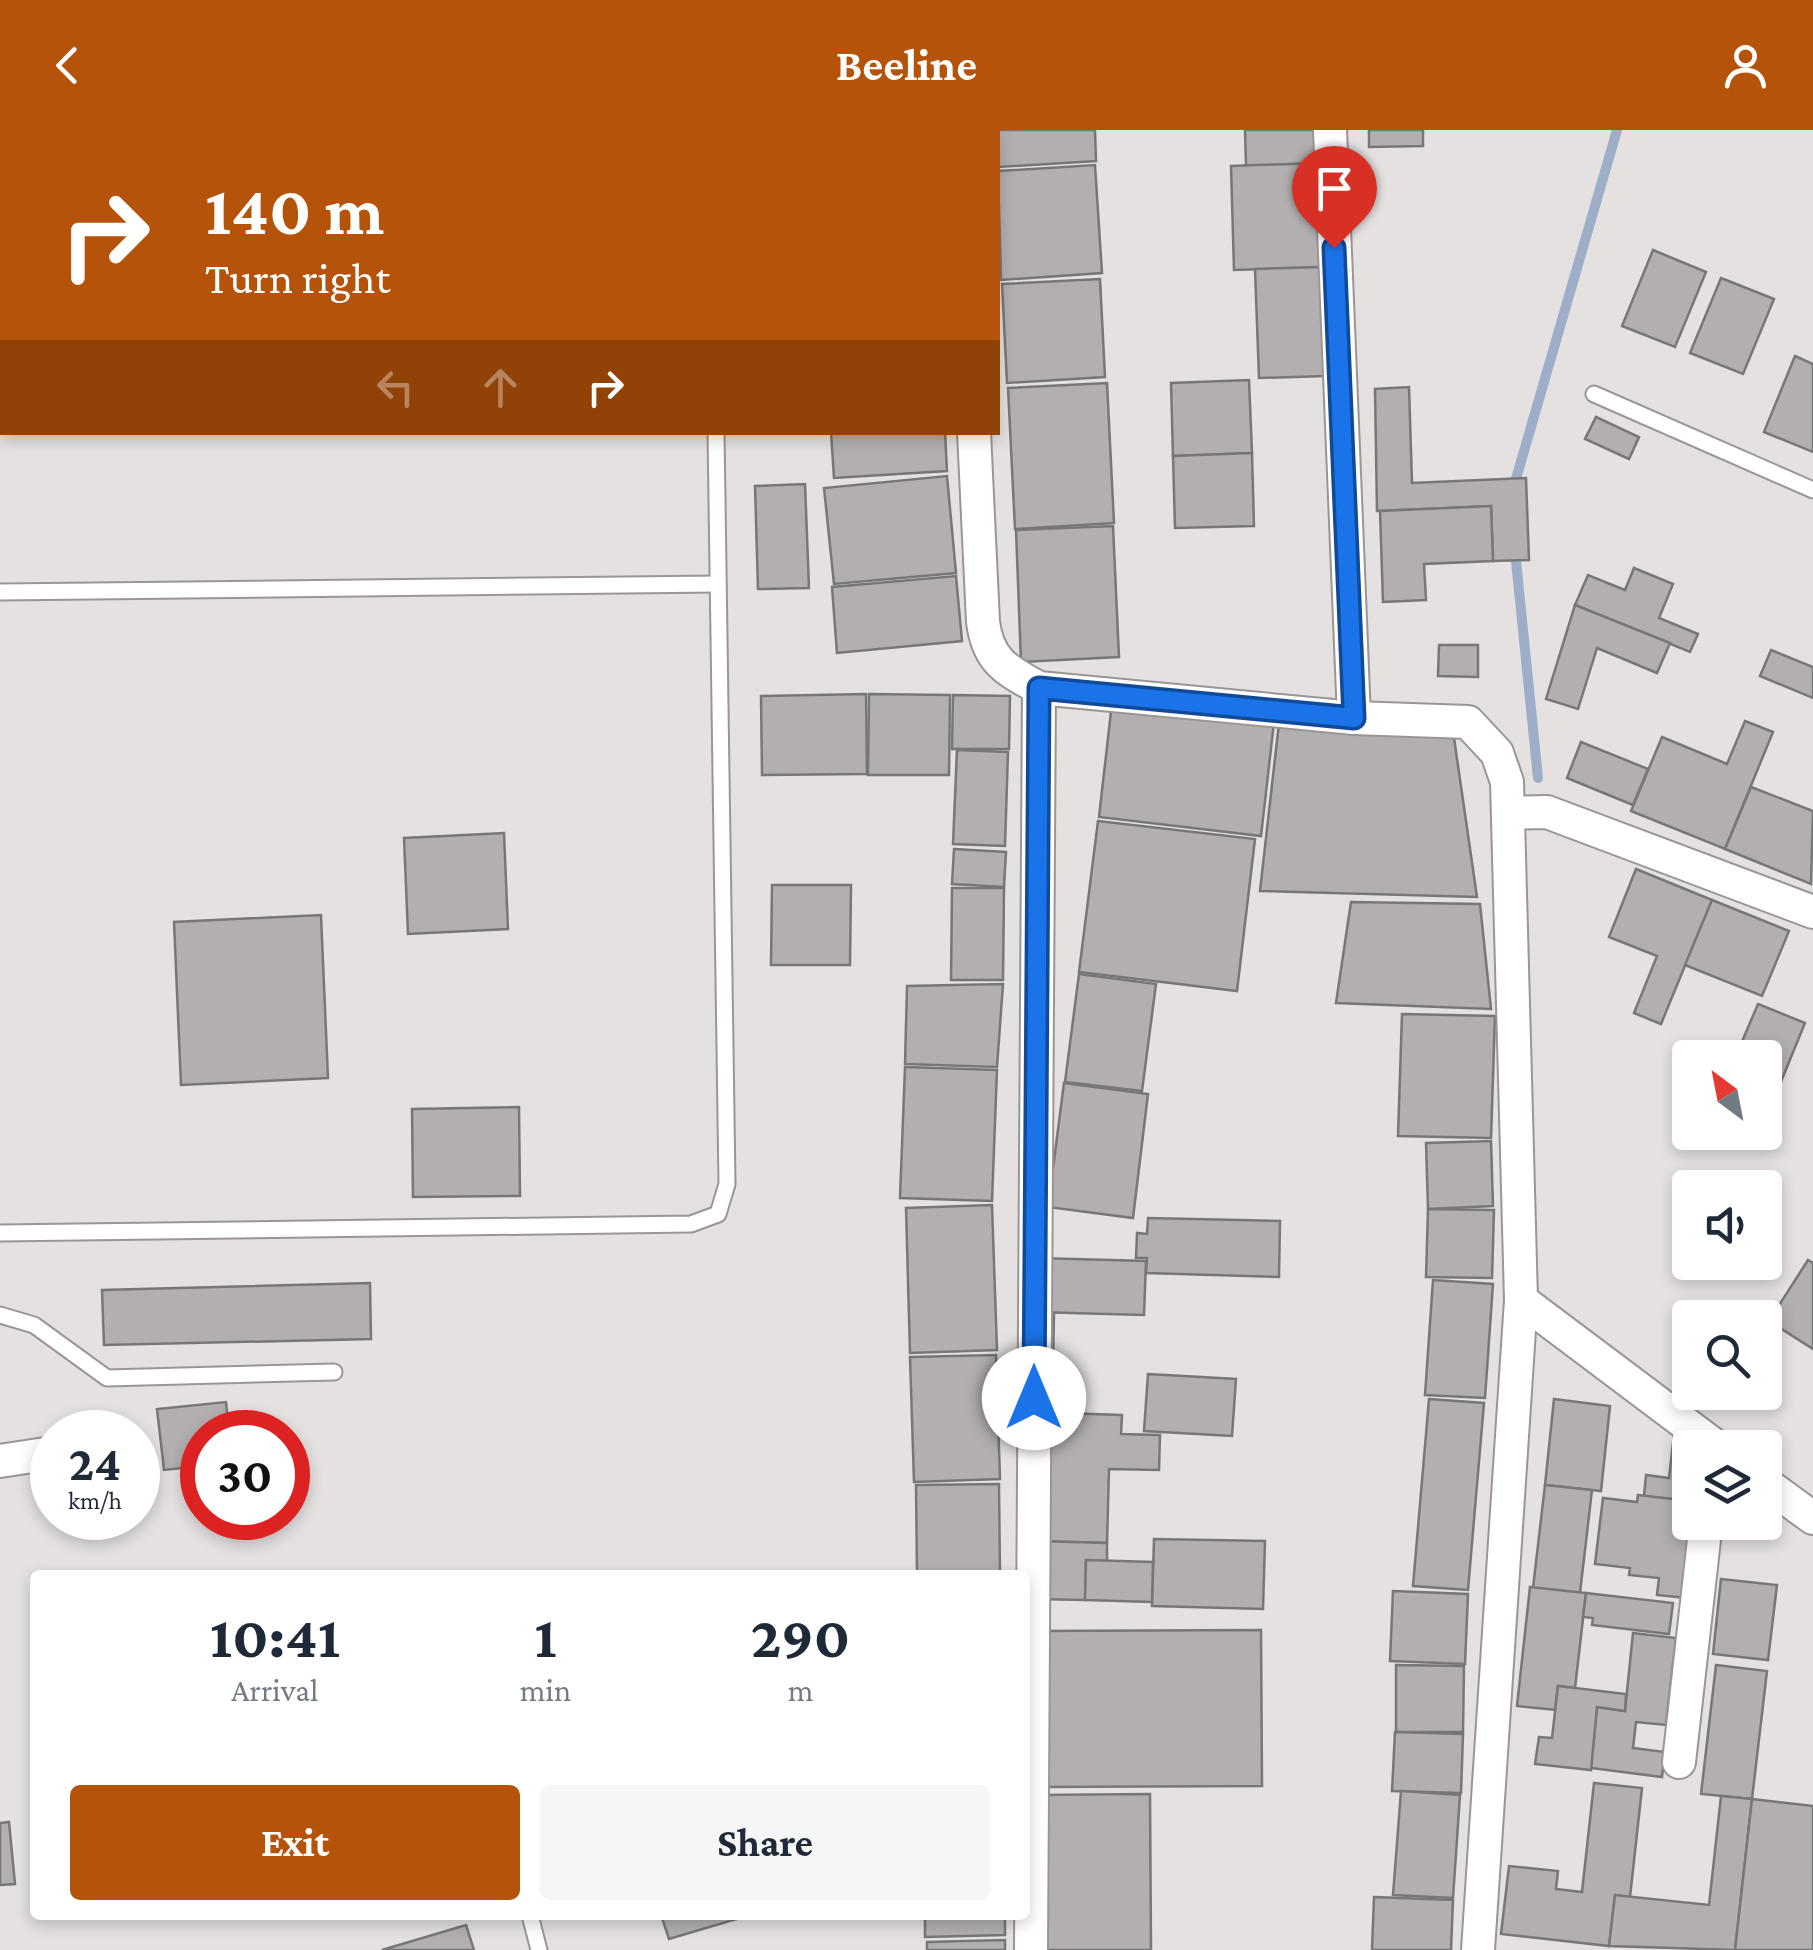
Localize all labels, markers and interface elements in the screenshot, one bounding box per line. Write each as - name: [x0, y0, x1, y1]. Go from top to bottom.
- icon: back: [40, 38, 95, 93]
- icon: person: [1718, 38, 1773, 93]
- text: Beeline: [836, 40, 977, 90]
- pin: [1292, 146, 1377, 249]
- icon: arrive: [1307, 161, 1362, 216]
- icon: right: [40, 170, 170, 300]
- text: 140 m: [205, 171, 384, 249]
- text: Turn right: [205, 253, 390, 303]
- icon: left: [368, 360, 423, 415]
- icon: ahead: [473, 360, 528, 415]
- icon: right: [578, 360, 633, 415]
- north arrow: [1672, 1040, 1782, 1150]
- map controls: [1672, 1040, 1782, 1540]
- button: sound: [1672, 1170, 1782, 1280]
- button: search: [1672, 1300, 1782, 1410]
- position arrow: [982, 1346, 1086, 1450]
- speed limit sign: 30: [180, 1410, 310, 1540]
- button: layers: [1672, 1430, 1782, 1540]
- text: 24: [69, 1435, 121, 1491]
- text: km/h: [68, 1487, 122, 1514]
- text: 10:41: [210, 1603, 340, 1670]
- text: 1: [534, 1603, 557, 1670]
- text: 290: [751, 1603, 850, 1670]
- text: Arrival: [231, 1672, 318, 1708]
- text: min: [520, 1672, 571, 1708]
- text: m: [788, 1672, 813, 1708]
- button: Exit: [70, 1785, 520, 1900]
- button: Share: [540, 1785, 990, 1900]

